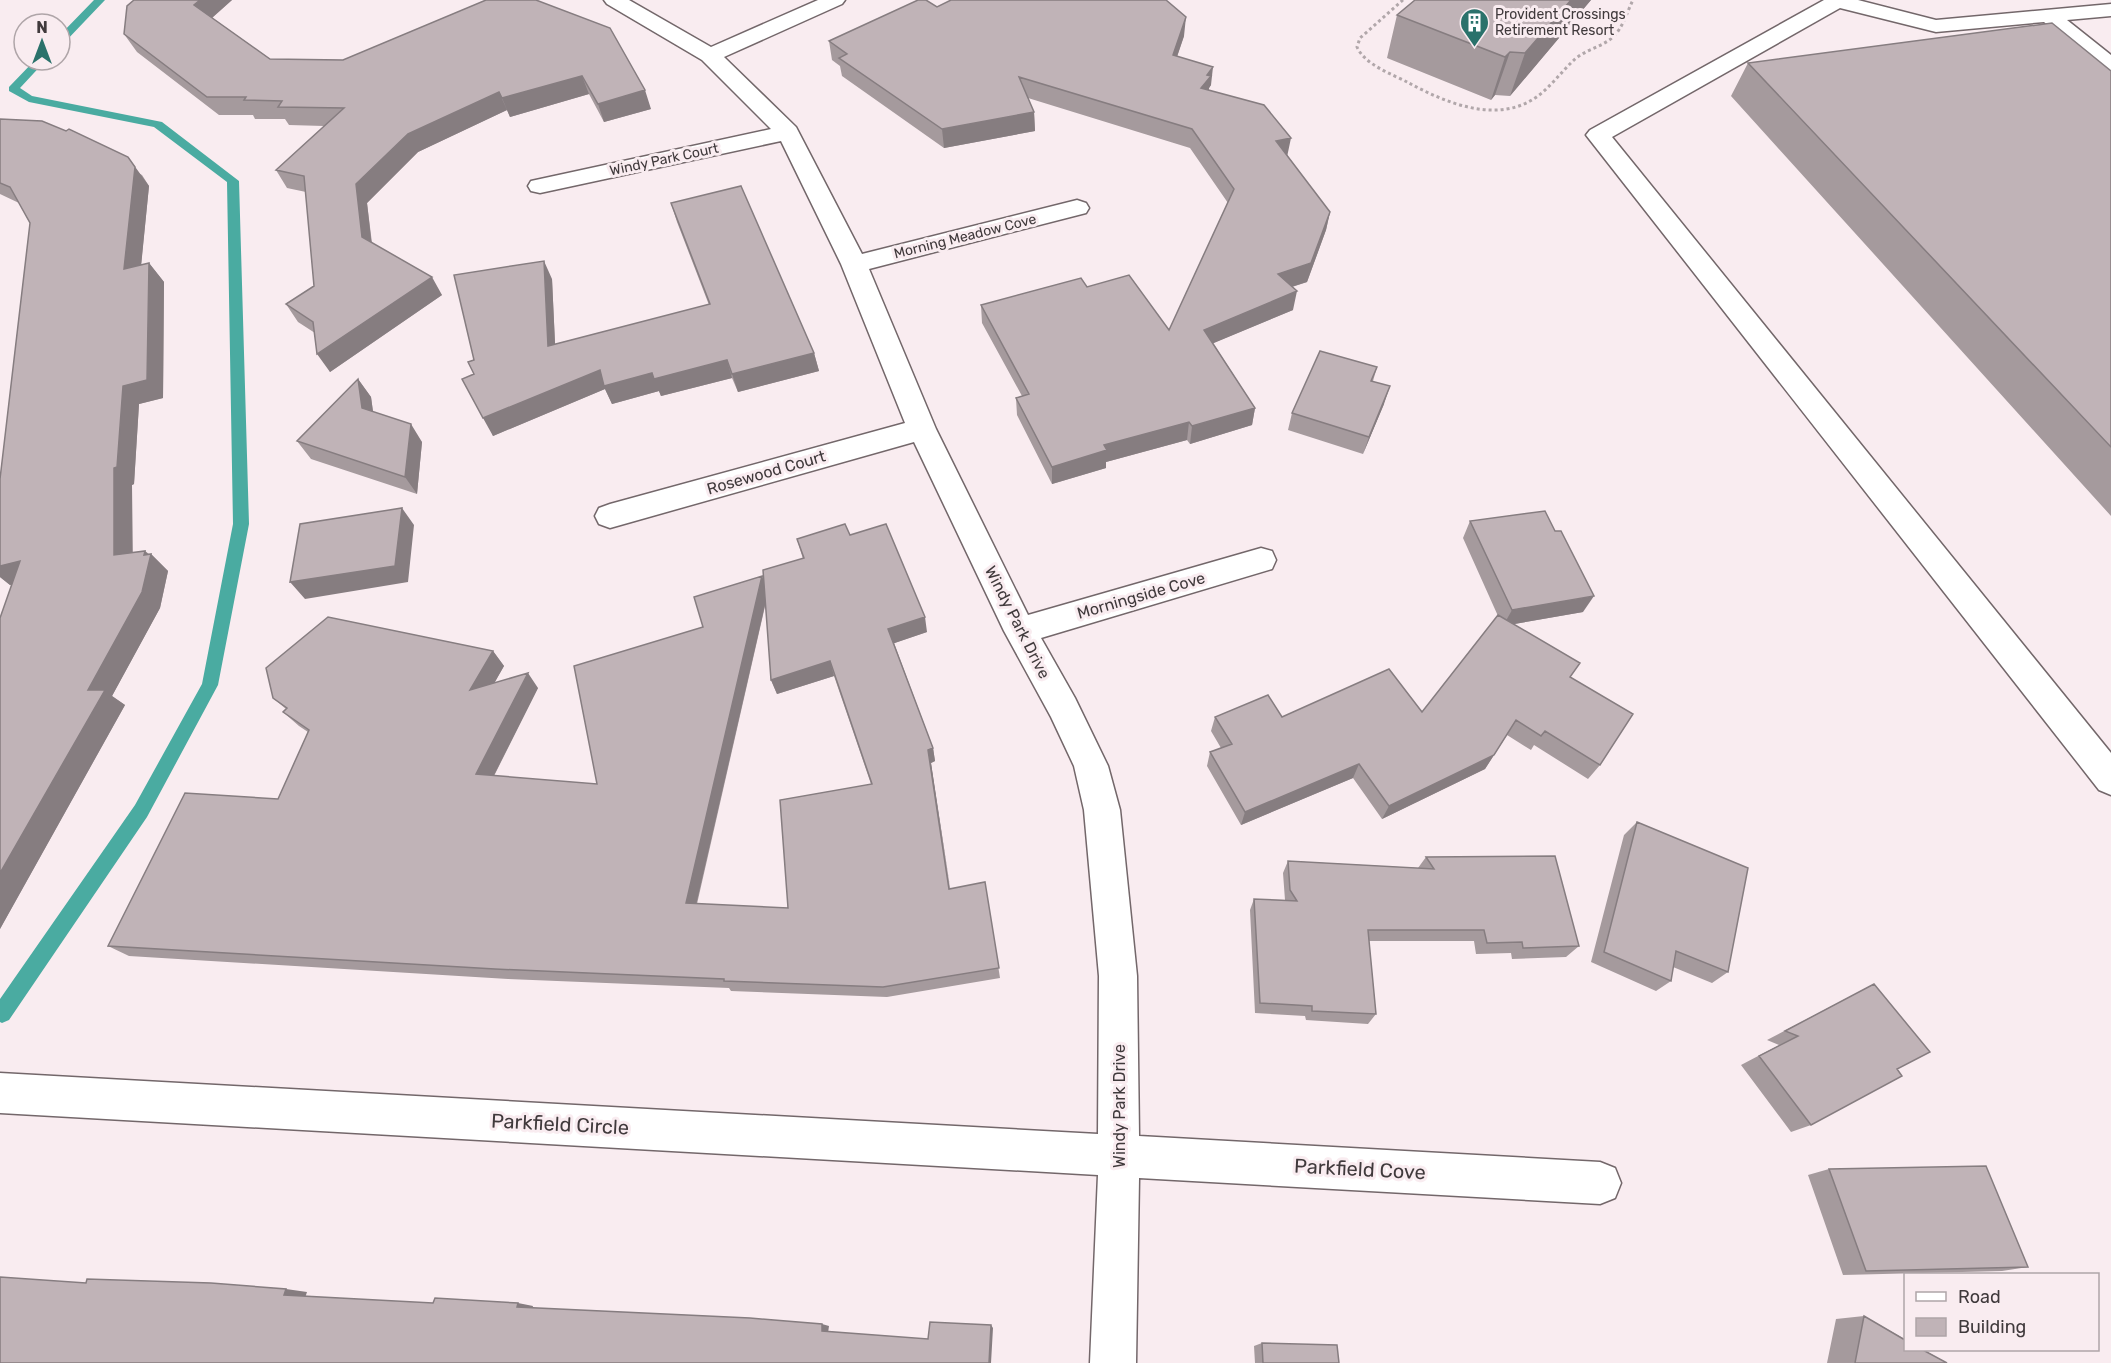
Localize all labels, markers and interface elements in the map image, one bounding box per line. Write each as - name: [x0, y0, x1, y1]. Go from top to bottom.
- building icon: Provident Crossings Retirement Resort: [1458, 6, 1490, 48]
- place label: Provident Crossings Retirement Resort: [1495, 6, 1626, 39]
- north arrow: [12, 12, 72, 72]
- text: N: [36, 18, 48, 37]
- street label: Windy Park Court: [608, 140, 721, 179]
- street label: Morning Meadow Cove: [892, 211, 1038, 262]
- street label: Rosewood Court: [705, 446, 828, 499]
- street label: Windy Park Drive: [981, 563, 1054, 682]
- street label: Morningside Cove: [1075, 568, 1207, 623]
- street label: Windy Park Drive: [1110, 1044, 1129, 1168]
- street label: Parkfield Circle: [490, 1108, 630, 1140]
- street label: Parkfield Cove: [1294, 1154, 1426, 1184]
- legend: [1904, 1273, 2099, 1351]
- text: Road: [1958, 1286, 2001, 1308]
- text: Building: [1958, 1316, 2026, 1338]

